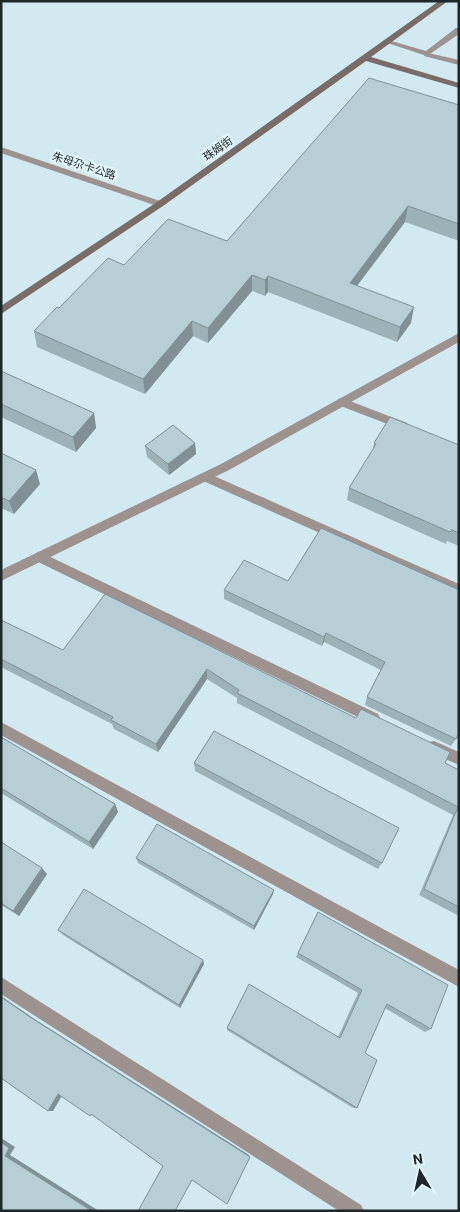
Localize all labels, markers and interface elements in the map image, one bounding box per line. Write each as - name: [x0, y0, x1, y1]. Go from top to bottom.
- street label: 珠姆街: [201, 134, 235, 164]
- street label: 朱母尕卡公路: [51, 150, 117, 182]
- north arrow: [395, 1147, 445, 1197]
- text: N: [412, 1150, 424, 1168]

